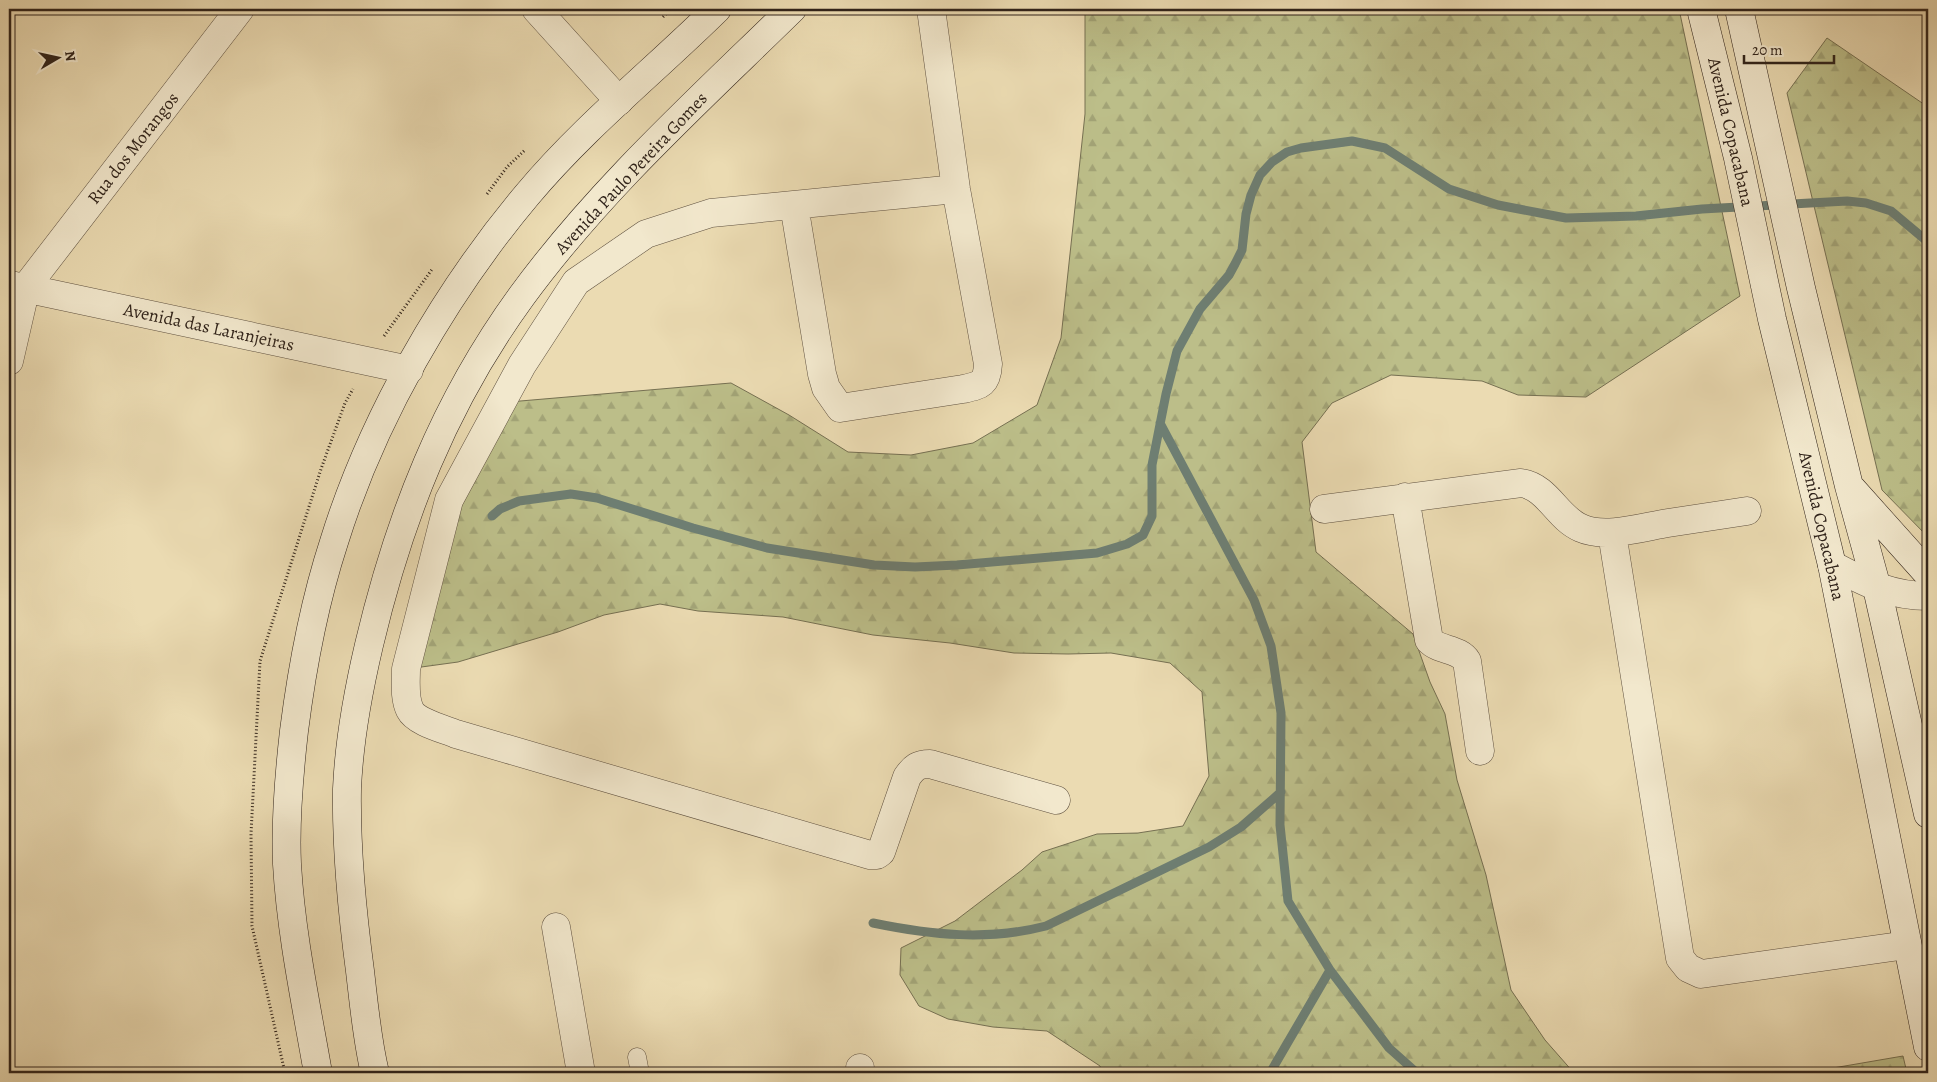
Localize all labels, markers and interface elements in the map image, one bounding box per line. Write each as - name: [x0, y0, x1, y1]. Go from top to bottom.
- north arrow: [32, 32, 82, 82]
- scale bar: [1744, 32, 1834, 64]
- text: 20 m: [1752, 40, 1783, 60]
- text: N: [60, 50, 81, 63]
- street label: Avenida Copacabana: [1702, 54, 1760, 209]
- street label: Rua dos Morangos: [82, 87, 184, 209]
- street label: Avenida Paulo Pereira Gomes: [549, 87, 713, 260]
- street label: Avenida das Laranjeiras: [121, 297, 297, 357]
- street label: Avenida Copacabana: [1793, 448, 1851, 603]

